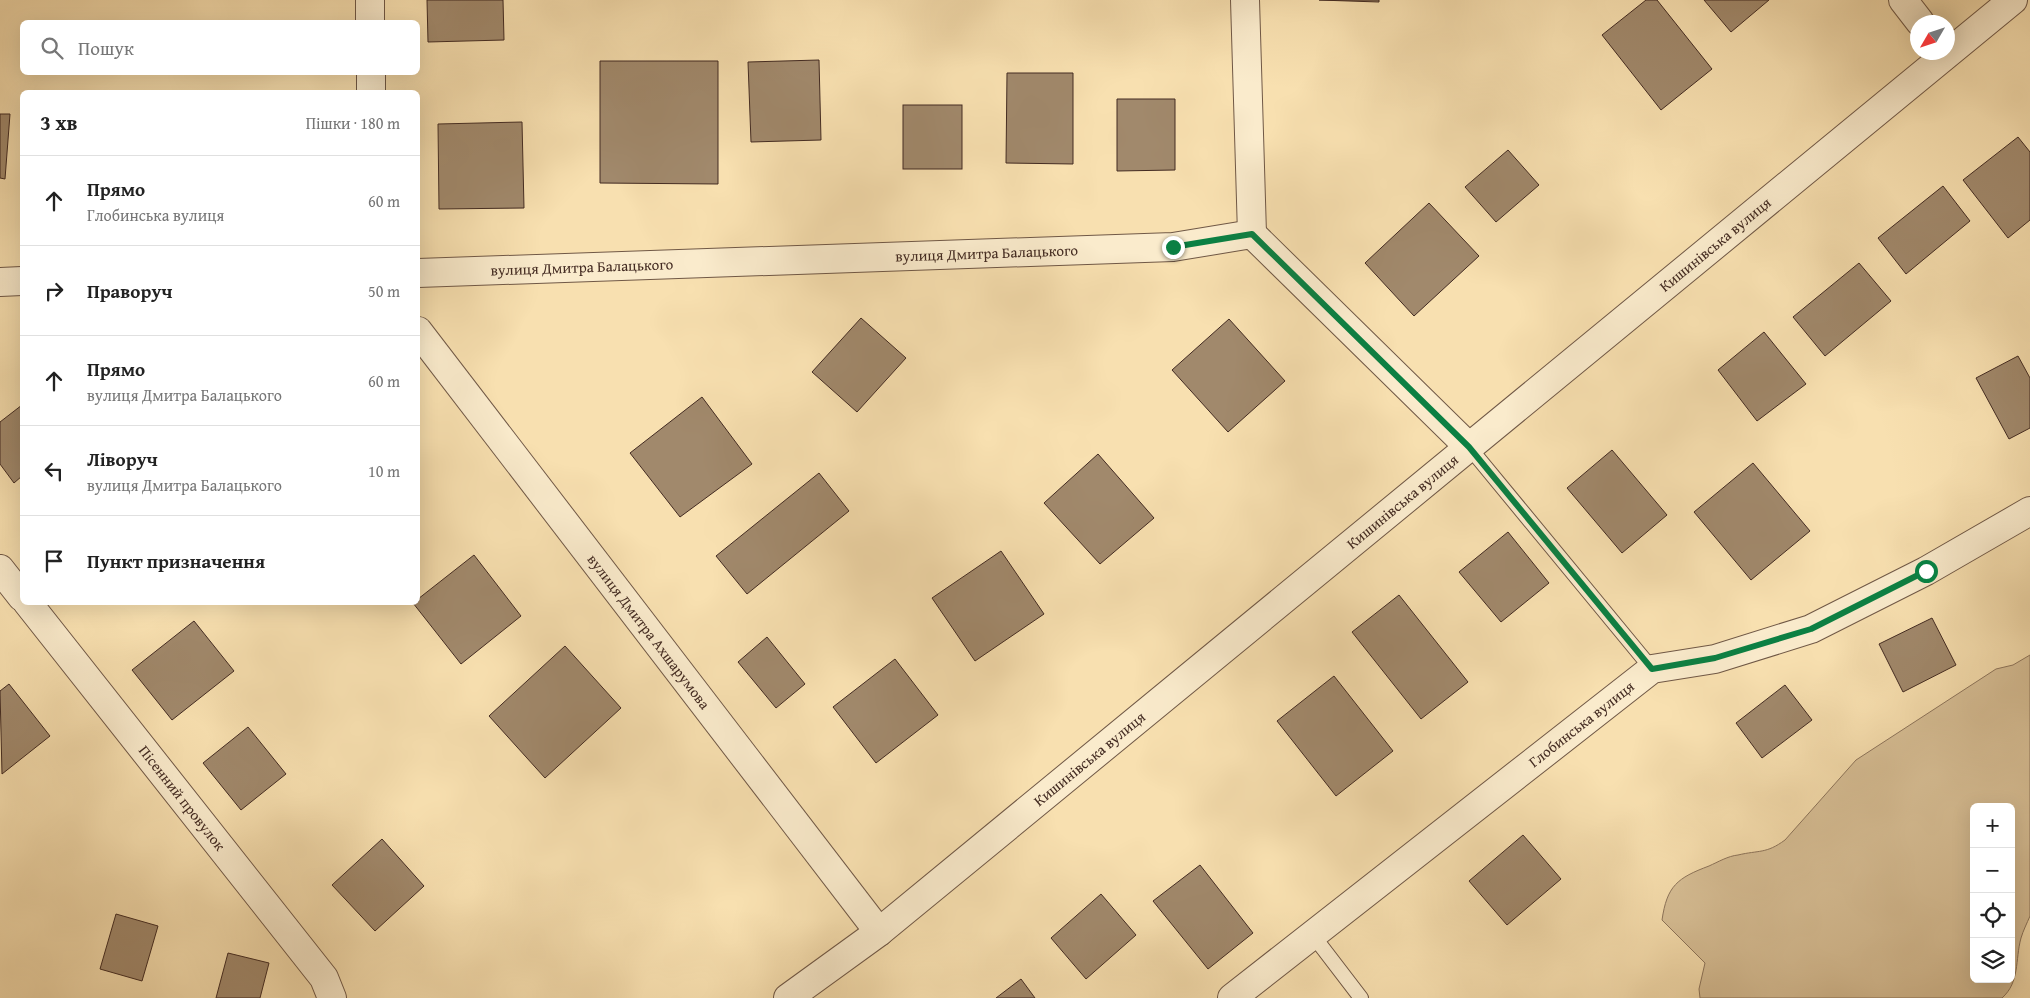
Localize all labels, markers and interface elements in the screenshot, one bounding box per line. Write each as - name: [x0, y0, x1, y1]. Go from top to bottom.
- north arrow: [1910, 15, 1955, 60]
- search box: [20, 20, 420, 75]
- icon: search: [38, 34, 66, 62]
- text: Пошук: [78, 34, 134, 62]
- text: 3 хв: [40, 107, 78, 138]
- text: Пішки · 180 m: [306, 111, 400, 135]
- text: Прямо: [87, 175, 145, 203]
- icon: ahead: [40, 187, 68, 215]
- text: 60 m: [368, 189, 400, 213]
- street label: Кишинівська вулиця: [1655, 192, 1776, 296]
- text: Глобинська вулиця: [87, 203, 224, 227]
- route end: [1162, 236, 1185, 259]
- street label: вулиця Дмитра Балацького: [895, 239, 1079, 267]
- street label: вулиця Дмитра Балацького: [490, 253, 674, 280]
- icon: right: [40, 277, 68, 305]
- text: Праворуч: [87, 277, 172, 305]
- text: 50 m: [368, 279, 400, 303]
- text: Прямо: [87, 355, 145, 383]
- icon: ahead: [40, 367, 68, 395]
- text: 60 m: [368, 369, 400, 393]
- text: вулиця Дмитра Балацького: [87, 383, 282, 407]
- text: Ліворуч: [87, 445, 158, 473]
- street label: Кишинівська вулиця: [1342, 449, 1463, 554]
- icon: left: [40, 457, 68, 485]
- text: 10 m: [368, 459, 400, 483]
- text: вулиця Дмитра Балацького: [87, 473, 282, 497]
- icon: arrive: [40, 547, 68, 575]
- text: Пункт призначення: [87, 547, 265, 575]
- street label: вулиця Дмитра Ахшарумова: [583, 549, 716, 714]
- route start: [1915, 560, 1938, 583]
- street label: Глобинська вулиця: [1524, 676, 1639, 772]
- street label: Кишинівська вулиця: [1029, 706, 1150, 811]
- street label: Пісенний провулок: [134, 741, 231, 855]
- map controls: [1970, 803, 2015, 983]
- button: +: [1970, 803, 2015, 848]
- button: −: [1970, 848, 2015, 893]
- button: locate: [1970, 893, 2015, 938]
- button: layers: [1970, 938, 2015, 983]

